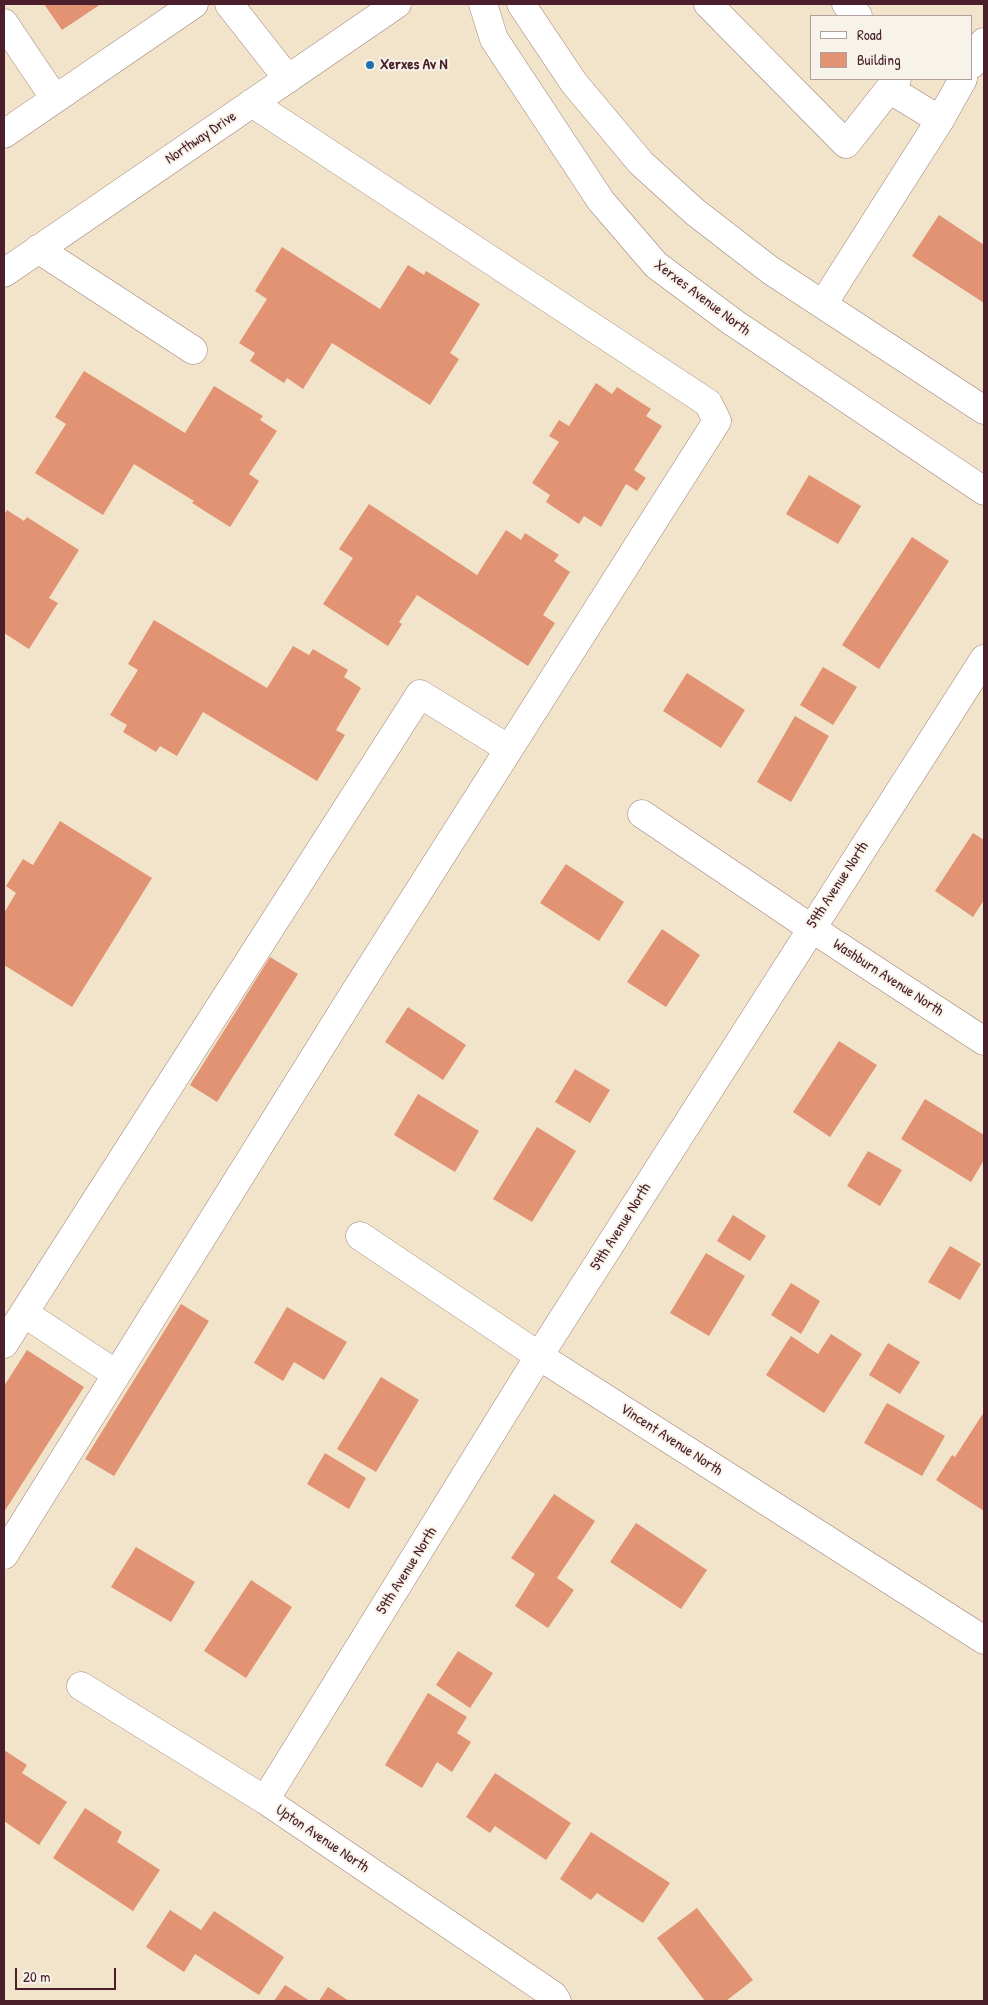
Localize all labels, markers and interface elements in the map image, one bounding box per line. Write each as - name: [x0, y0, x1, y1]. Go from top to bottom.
- legend: [810, 15, 973, 80]
- text: Road: [857, 24, 882, 45]
- text: Building: [857, 49, 901, 70]
- place label: Xerxes Av N: [380, 56, 447, 74]
- marker: Xerxes Av N: [364, 59, 376, 71]
- street label: Northway Drive: [162, 108, 240, 168]
- street label: Xerxes Avenue North: [650, 256, 754, 340]
- street label: 59th Avenue North: [803, 838, 873, 932]
- street label: Washburn Avenue North: [829, 936, 947, 1020]
- street label: 59th Avenue North: [587, 1180, 655, 1274]
- street label: Vincent Avenue North: [616, 1400, 726, 1480]
- street label: 59th Avenue North: [373, 1524, 441, 1618]
- street label: Upton Avenue North: [272, 1801, 372, 1877]
- scale bar: [18, 1958, 119, 1990]
- text: 20 m: [23, 1966, 50, 1987]

